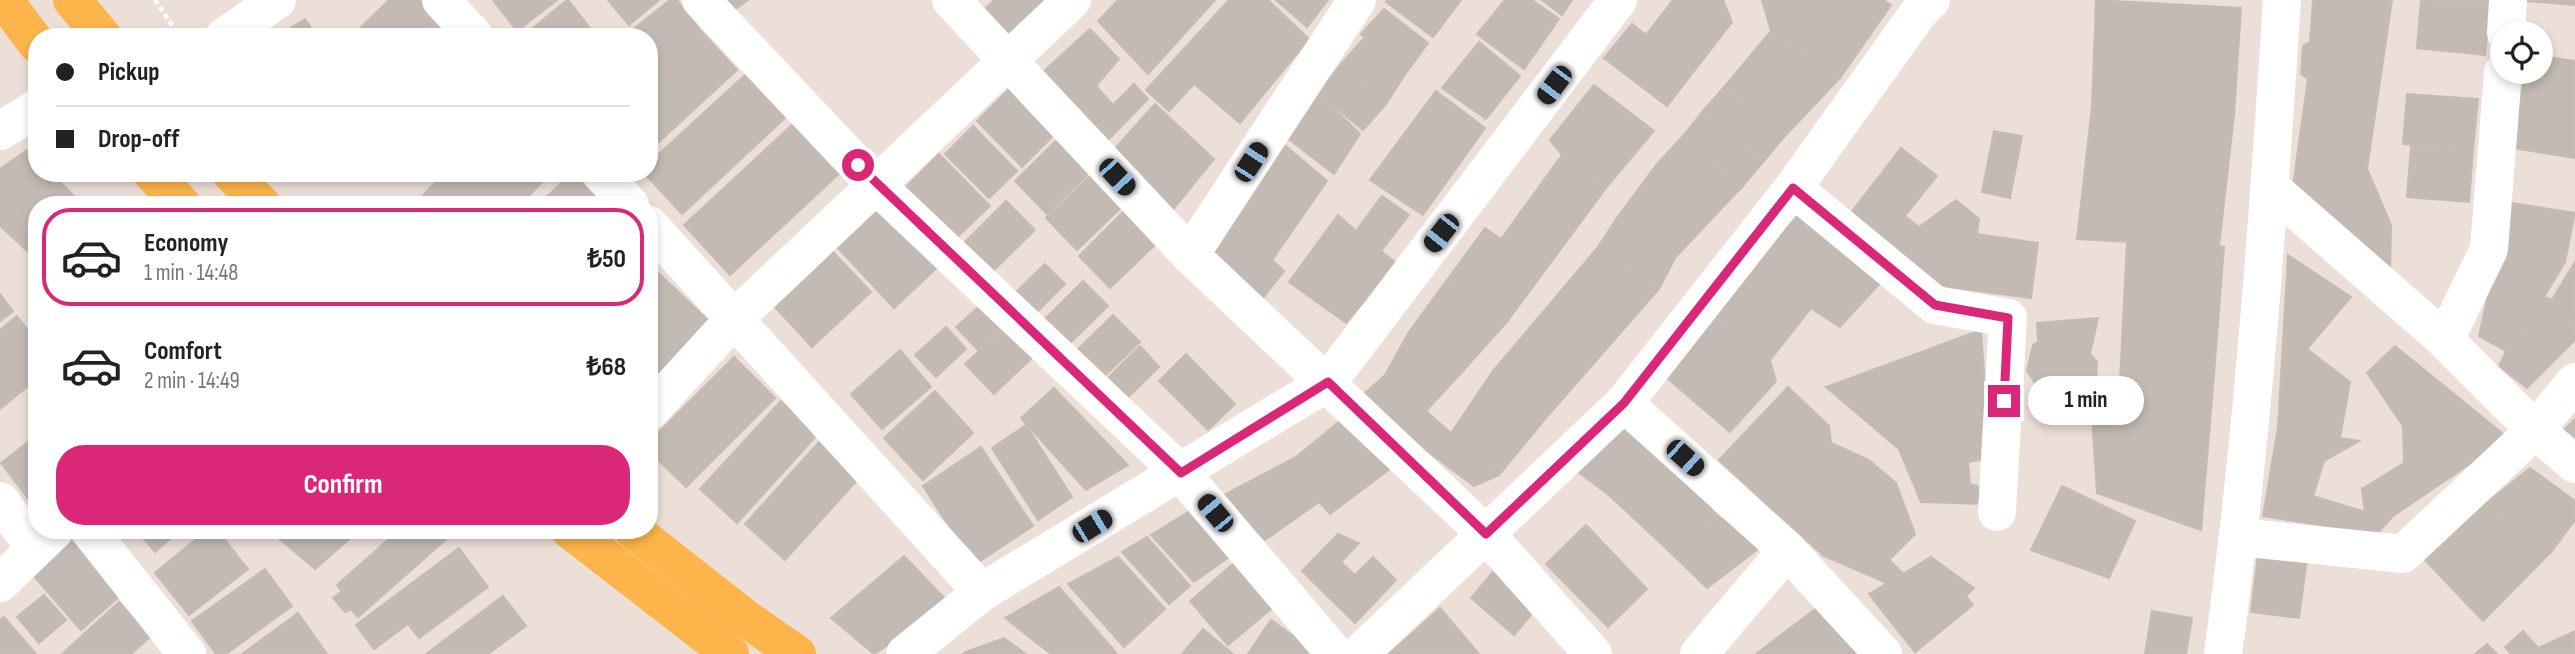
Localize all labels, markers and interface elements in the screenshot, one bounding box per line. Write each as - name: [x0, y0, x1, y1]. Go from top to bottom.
- map controls: [2490, 21, 2553, 84]
- button: locate: [2490, 21, 2553, 84]
- text: Pickup: [98, 57, 160, 88]
- car: [1533, 62, 1576, 108]
- text: Drop-off: [98, 124, 179, 155]
- car: [1231, 139, 1272, 185]
- route start: [842, 149, 874, 181]
- car: [1095, 154, 1140, 200]
- car: [1420, 210, 1463, 256]
- icon: car: [60, 226, 123, 289]
- text: Economy: [144, 228, 228, 259]
- text: ₺50: [587, 244, 626, 275]
- text: 1 min · 14:48: [144, 259, 238, 287]
- icon: car: [60, 334, 123, 397]
- text: Comfort: [144, 336, 222, 367]
- text: ₺68: [587, 352, 626, 383]
- text: 2 min · 14:49: [144, 367, 240, 395]
- callout: 1 min: [2028, 376, 2144, 426]
- route end: [1988, 385, 2020, 417]
- text: 1 min: [2065, 386, 2107, 414]
- car: [1663, 436, 1708, 480]
- button: Confirm: [56, 445, 630, 525]
- car: [1194, 490, 1237, 536]
- car: [1069, 506, 1116, 546]

